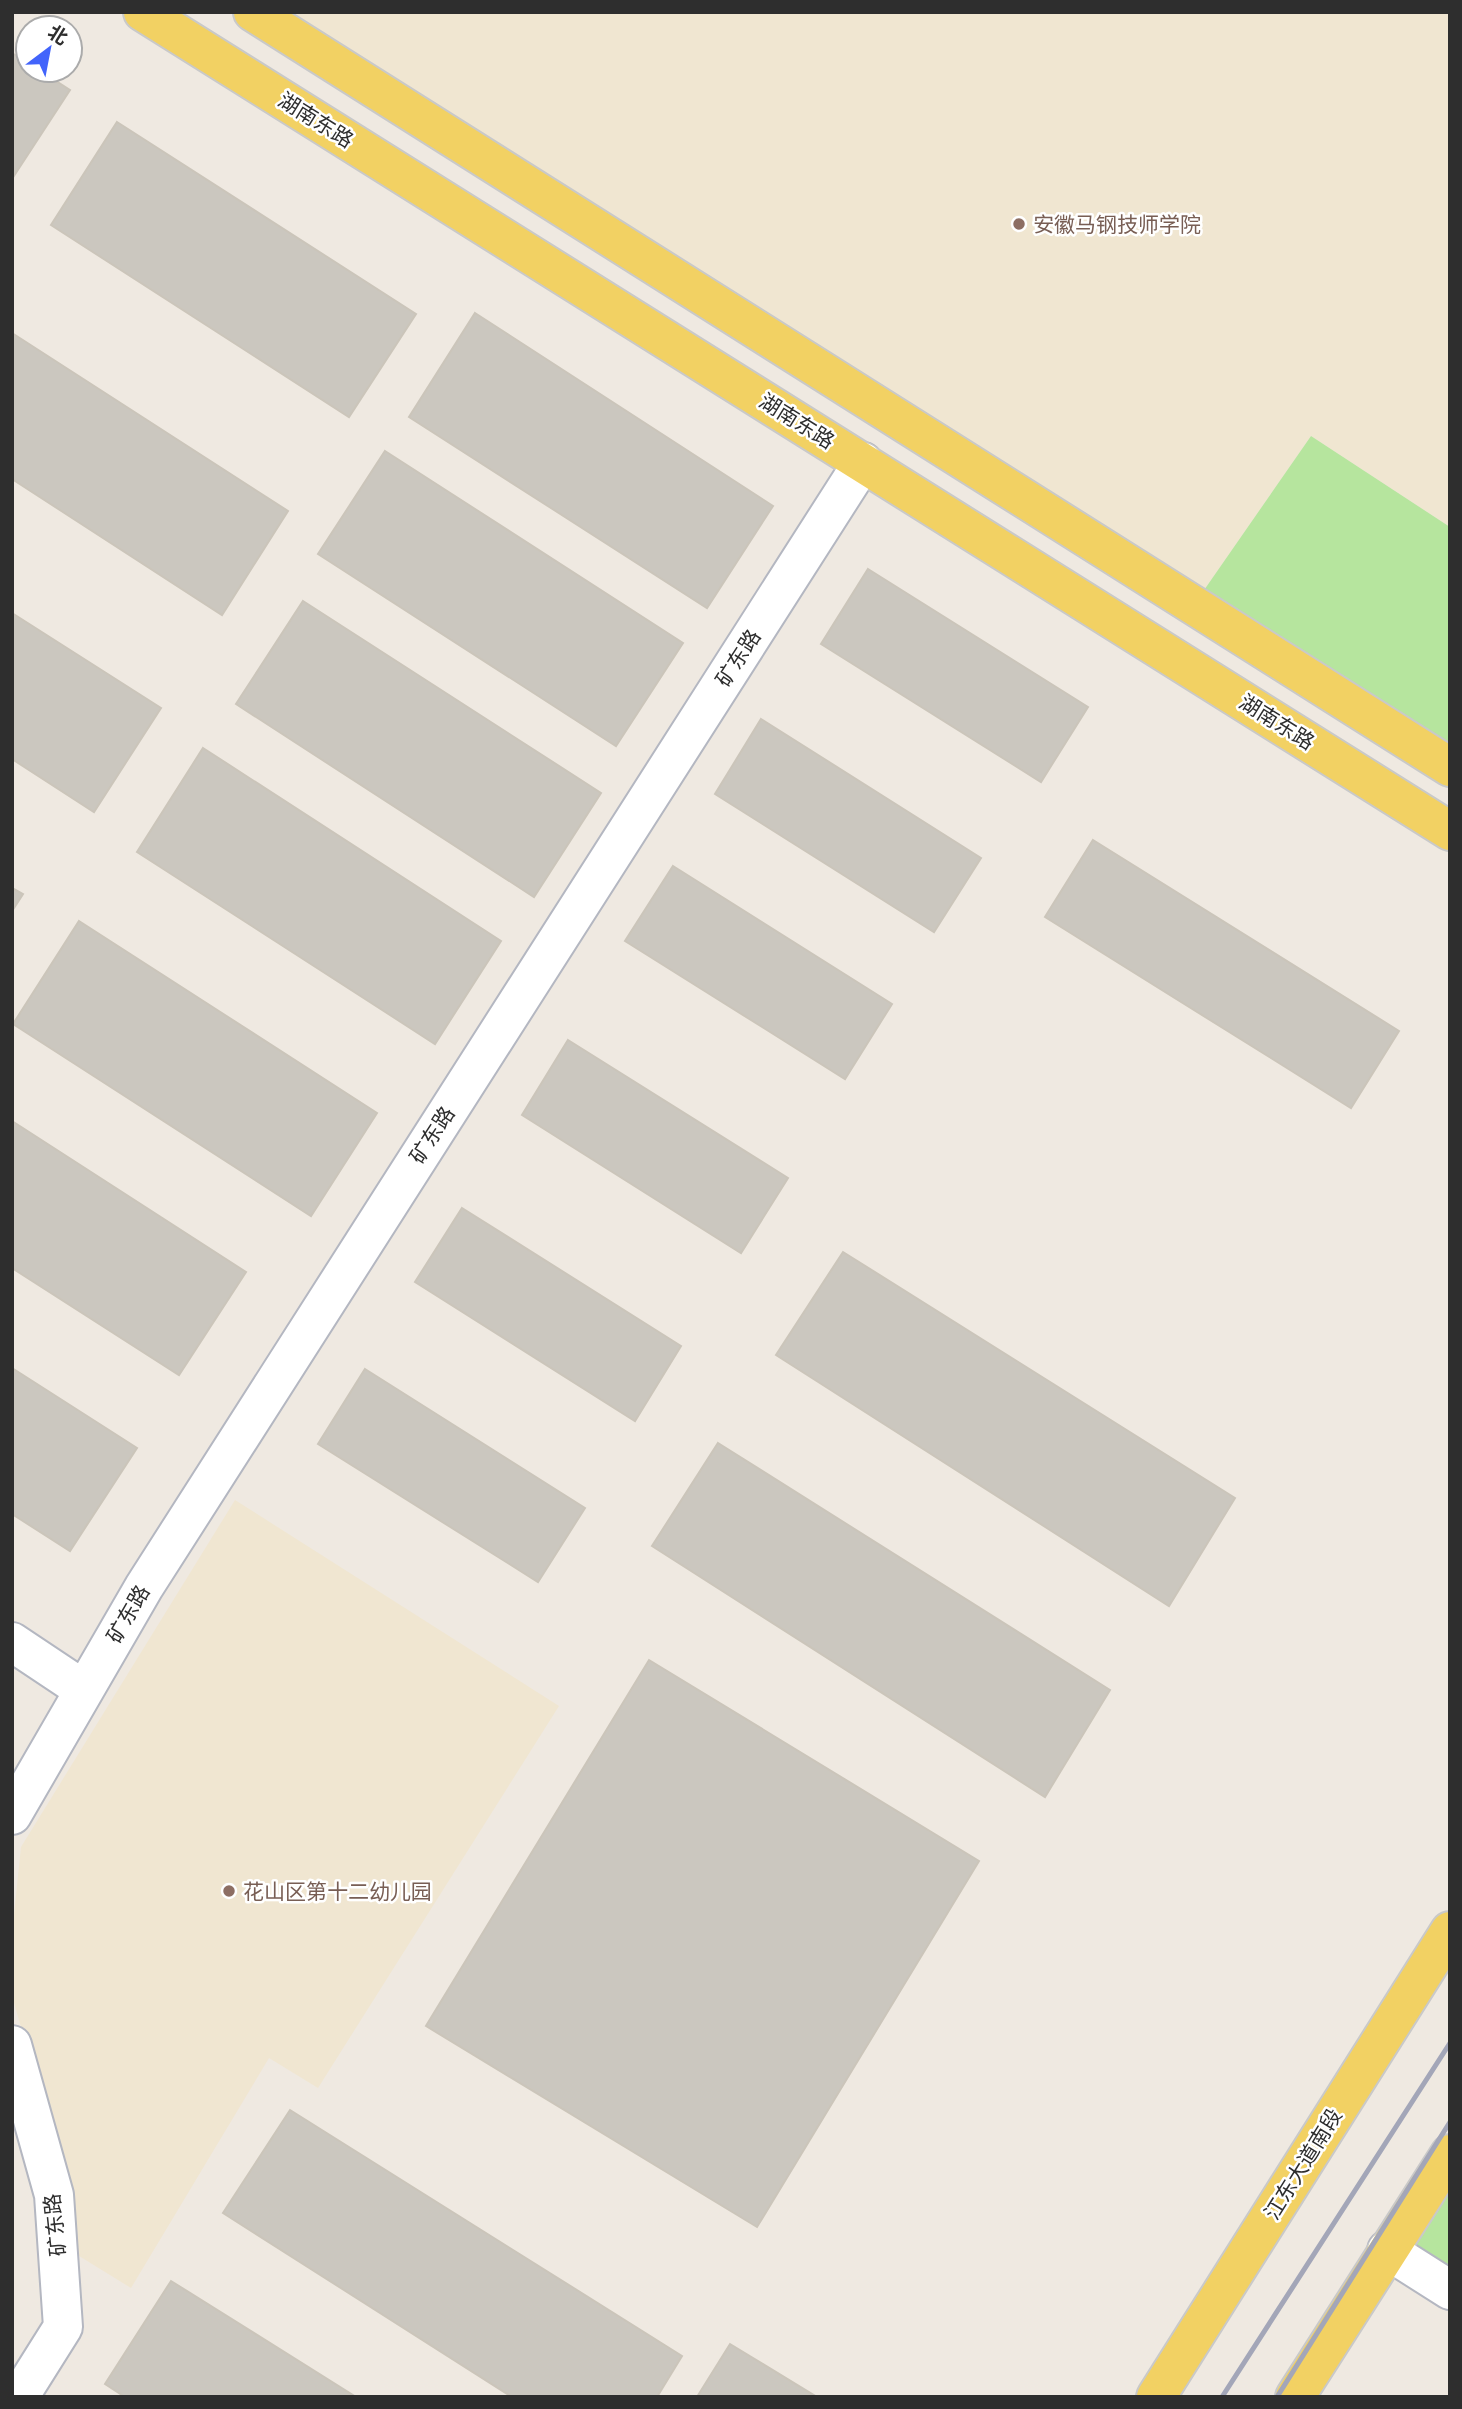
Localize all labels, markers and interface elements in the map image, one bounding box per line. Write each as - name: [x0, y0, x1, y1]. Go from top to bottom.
- north arrow: [14, 14, 84, 84]
- text: 北: [44, 19, 72, 50]
- street label: 湖南东路: [273, 86, 359, 154]
- place label: 安徽马钢技师学院: [1033, 211, 1201, 238]
- marker: 安徽马钢技师学院: [1011, 216, 1027, 232]
- street label: 湖南东路: [754, 387, 840, 455]
- street label: 矿东路: [710, 624, 766, 692]
- street label: 湖南东路: [1234, 688, 1320, 756]
- street label: 矿东路: [404, 1101, 460, 1169]
- street label: 矿东路: [101, 1580, 155, 1648]
- place label: 花山区第十二幼儿园: [243, 1878, 432, 1905]
- marker: 花山区第十二幼儿园: [221, 1883, 237, 1899]
- street label: 江东大道南段: [1258, 2103, 1348, 2225]
- street label: 矿东路: [38, 2192, 72, 2258]

